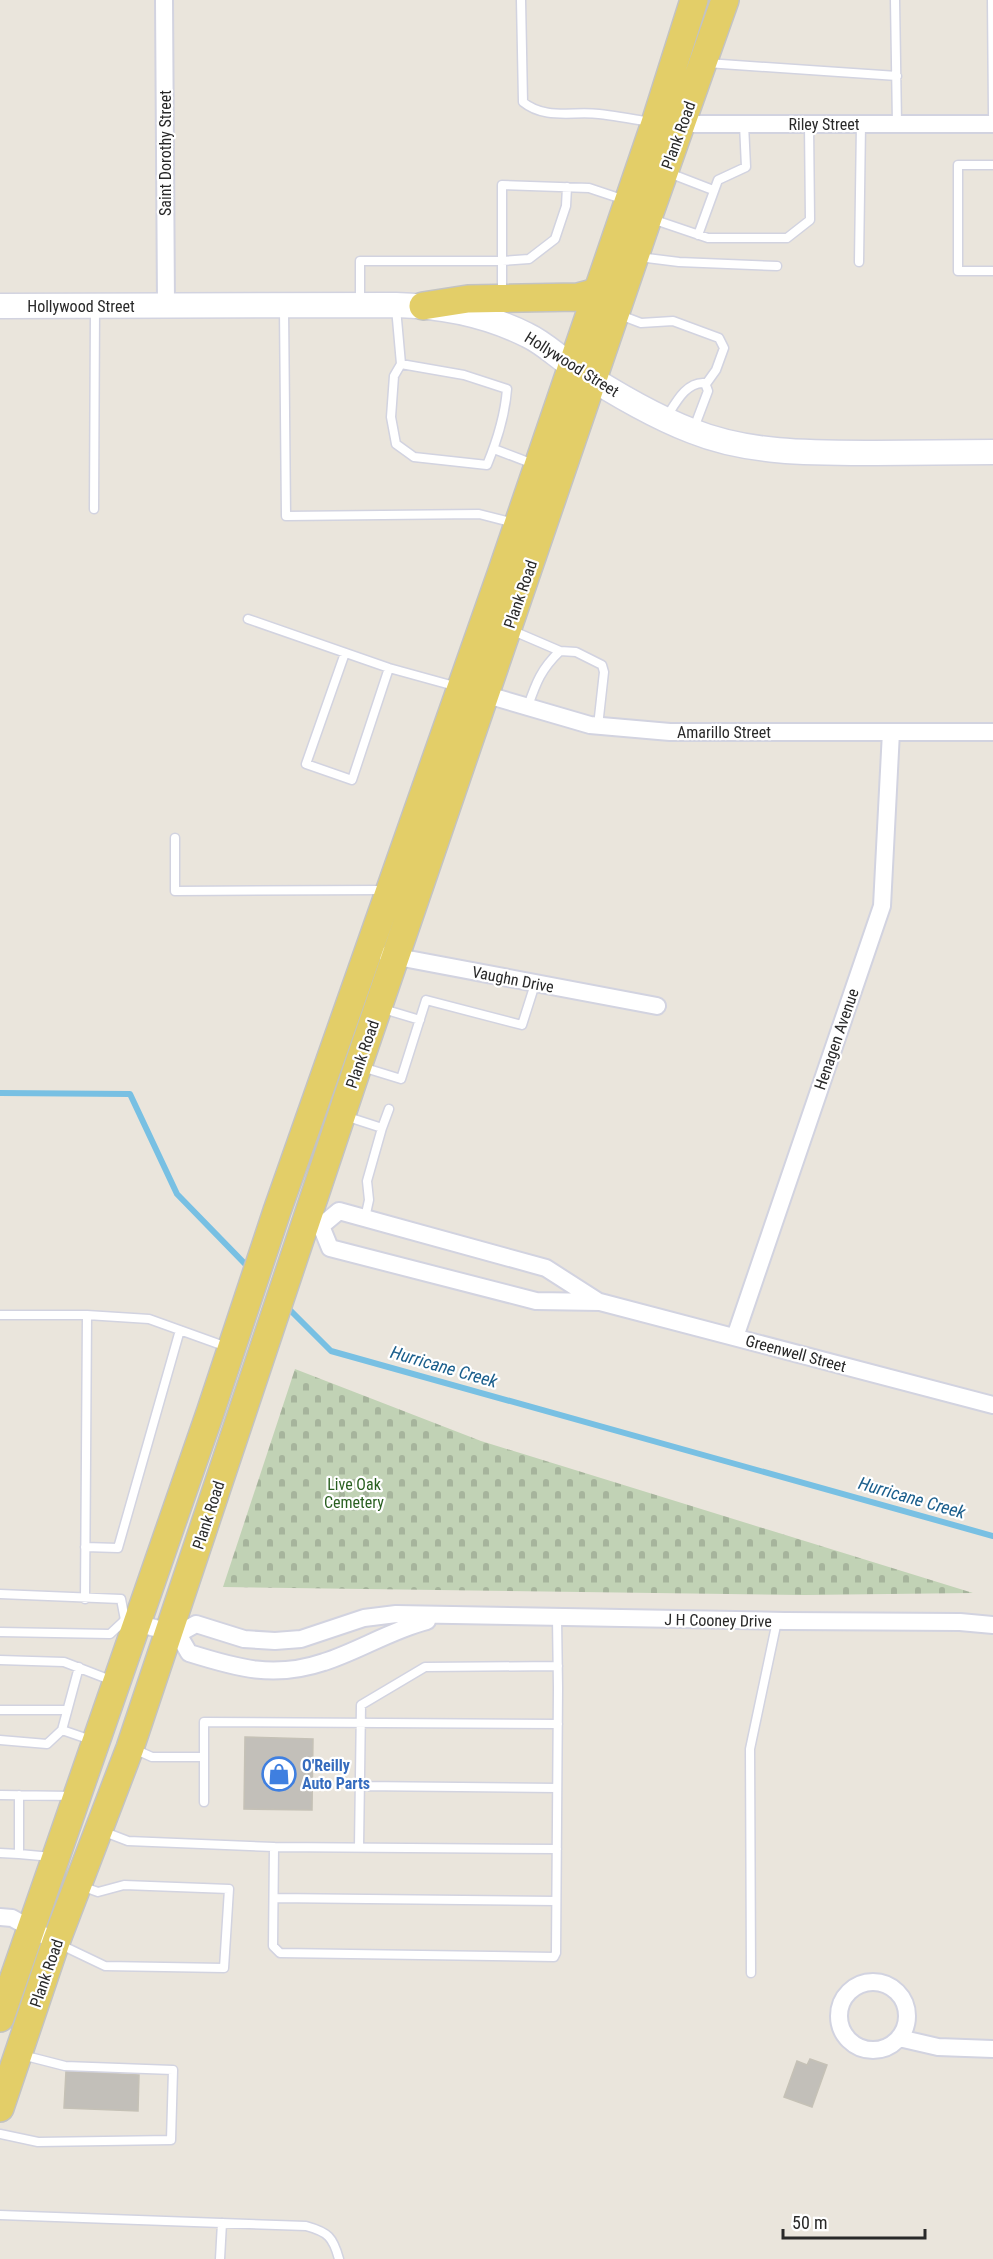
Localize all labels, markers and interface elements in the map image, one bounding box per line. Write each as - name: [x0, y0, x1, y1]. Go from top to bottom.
- street label: Saint Dorothy Street: [156, 90, 175, 216]
- street label: Plank Road: [657, 99, 700, 172]
- street label: Riley Street: [788, 115, 860, 134]
- street label: Hollywood Street: [27, 297, 135, 316]
- street label: Hollywood Street: [521, 328, 623, 401]
- street label: Plank Road: [500, 558, 541, 631]
- street label: Amarillo Street: [677, 723, 771, 742]
- street label: Vaughn Drive: [470, 962, 555, 997]
- street label: Henagen Avenue: [810, 986, 863, 1092]
- street label: Plank Road: [342, 1018, 383, 1091]
- street label: Greenwell Street: [744, 1331, 848, 1376]
- water label: Hurricane Creek: [388, 1341, 501, 1392]
- water label: Hurricane Creek: [856, 1472, 969, 1523]
- park label: Live Oak Cemetery: [324, 1475, 384, 1512]
- street label: Plank Road: [188, 1478, 228, 1552]
- street label: J H Cooney Drive: [664, 1610, 772, 1631]
- shop icon: O'Reilly Auto Parts: [261, 1756, 297, 1792]
- place label: O'Reilly Auto Parts: [302, 1756, 370, 1793]
- street label: Plank Road: [26, 1937, 67, 2010]
- scale bar: [783, 2202, 926, 2240]
- text: 50 m: [792, 2212, 827, 2233]

